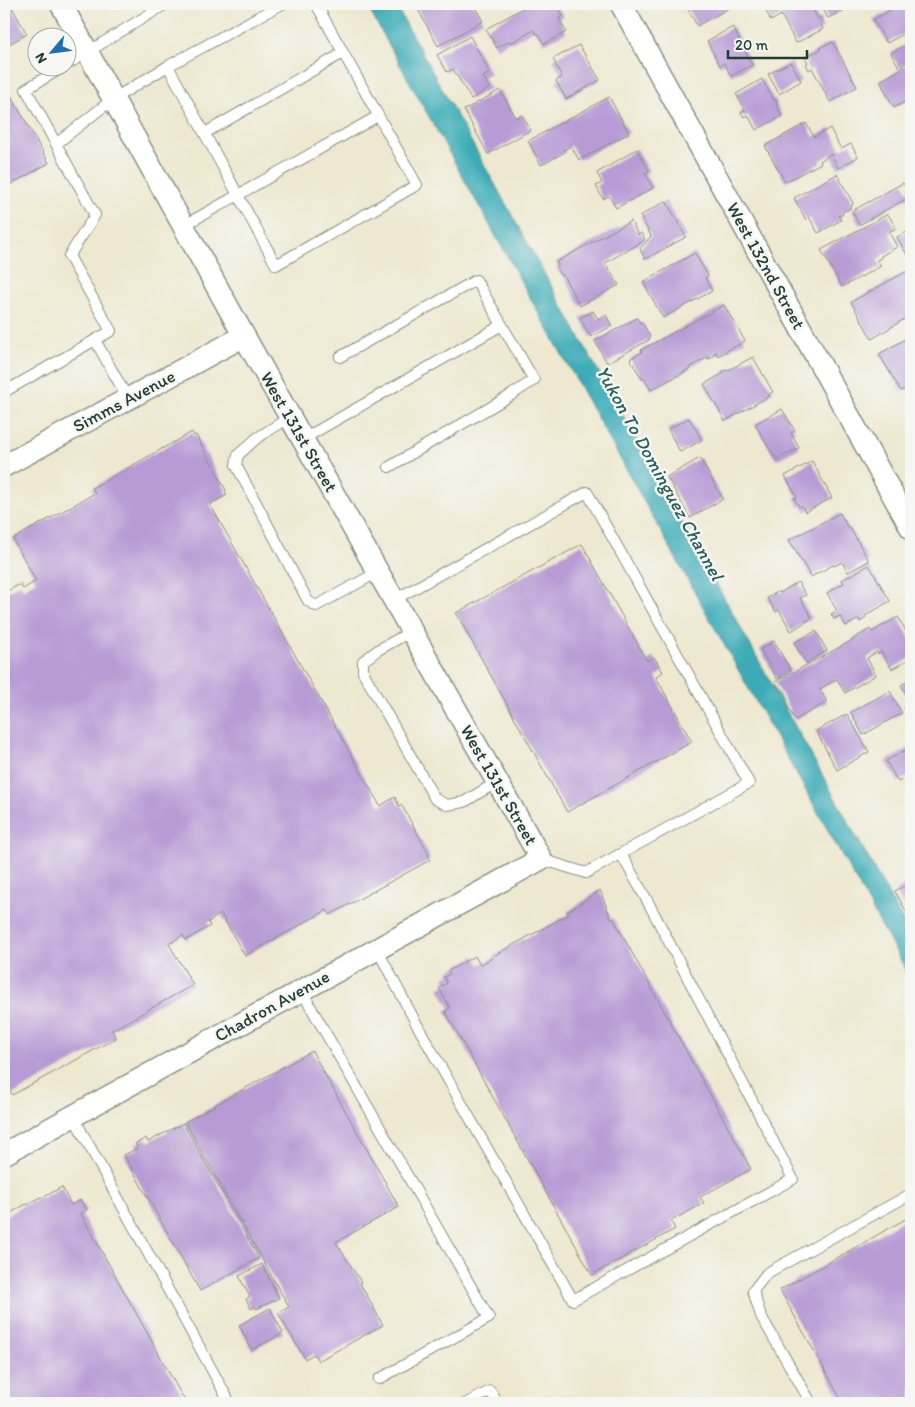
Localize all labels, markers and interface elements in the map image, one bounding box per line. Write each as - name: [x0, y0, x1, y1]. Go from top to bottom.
- north arrow: [28, 28, 78, 78]
- scale bar: [728, 28, 806, 60]
- text: 20 m: [735, 36, 769, 54]
- text: N: [31, 50, 51, 66]
- street label: West 132nd Street: [722, 199, 810, 334]
- water label: Yukon To Dominguez Channel: [591, 362, 730, 586]
- street label: Simms Avenue: [69, 365, 179, 437]
- street label: West 131st Street: [256, 368, 343, 496]
- street label: West 131st Street: [456, 721, 543, 849]
- street label: Chadron Avenue: [211, 965, 333, 1047]

